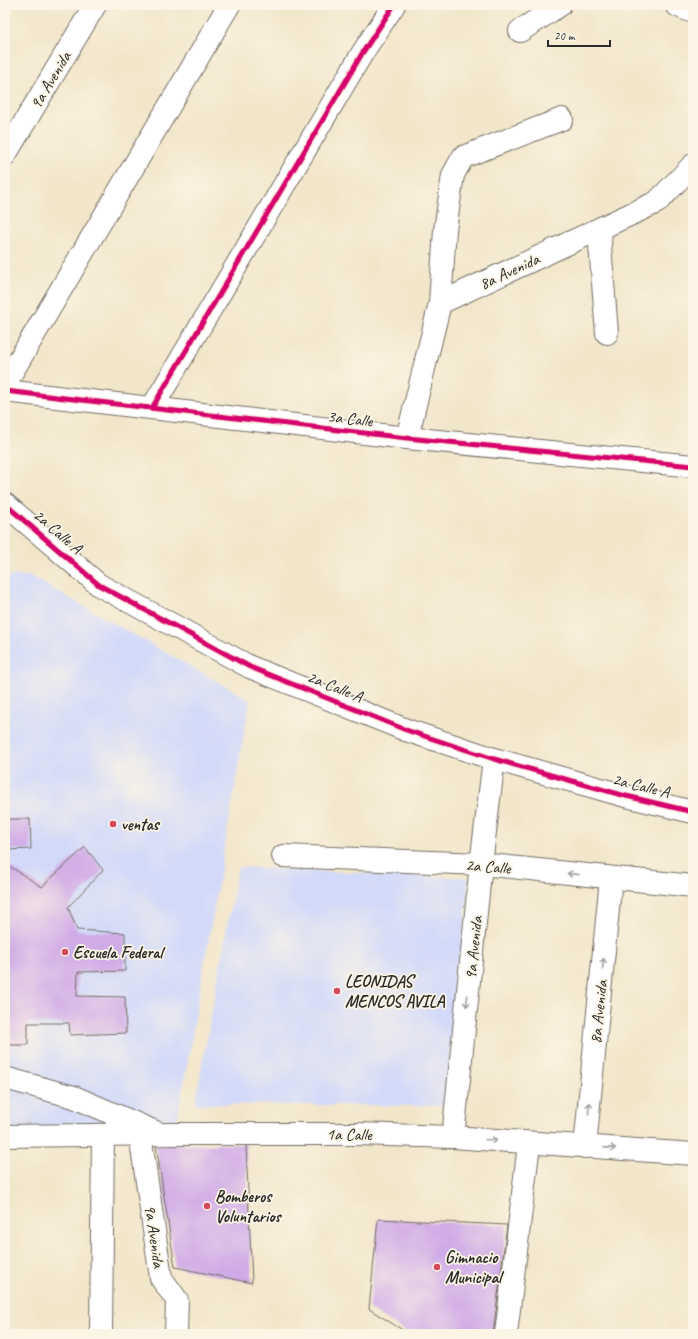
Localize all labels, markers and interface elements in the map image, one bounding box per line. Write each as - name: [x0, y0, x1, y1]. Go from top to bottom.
- scale bar: [548, 22, 610, 48]
- text: 20 m: [554, 28, 576, 44]
- street label: 9a Avenida: [25, 46, 77, 113]
- street label: 8a Avenida: [476, 248, 544, 294]
- street label: 3a Calle: [326, 405, 375, 432]
- street label: 2a Calle A: [29, 504, 88, 559]
- street label: 2a Calle A: [304, 666, 367, 708]
- street label: 2a Calle A: [610, 768, 673, 803]
- place label: ventas: [121, 814, 161, 835]
- marker: ventas: [108, 819, 118, 829]
- street label: 2a Calle: [464, 854, 513, 879]
- one-way arrow: [567, 870, 580, 877]
- street label: 9a Avenida: [460, 914, 487, 981]
- place label: Escuela Federal: [73, 942, 165, 963]
- marker: Escuela Federal: [60, 947, 70, 957]
- one-way arrow: [599, 958, 607, 971]
- place label: LEONIDAS MENCOS AVILA: [345, 971, 446, 1012]
- street label: 8a Avenida: [585, 978, 612, 1045]
- marker: LEONIDAS MENCOS AVILA: [332, 986, 342, 996]
- one-way arrow: [464, 994, 471, 1007]
- one-way arrow: [585, 1102, 592, 1115]
- street label: 1a Calle: [326, 1124, 373, 1145]
- one-way arrow: [484, 1137, 497, 1144]
- one-way arrow: [603, 1145, 616, 1152]
- place label: Bomberos Voluntarios: [215, 1186, 283, 1227]
- marker: Bomberos Voluntarios: [202, 1201, 212, 1211]
- street label: 9a Avenida: [140, 1203, 170, 1271]
- place label: Gimnacio Municipal: [445, 1247, 505, 1288]
- marker: Gimnacio Municipal: [432, 1262, 442, 1272]

